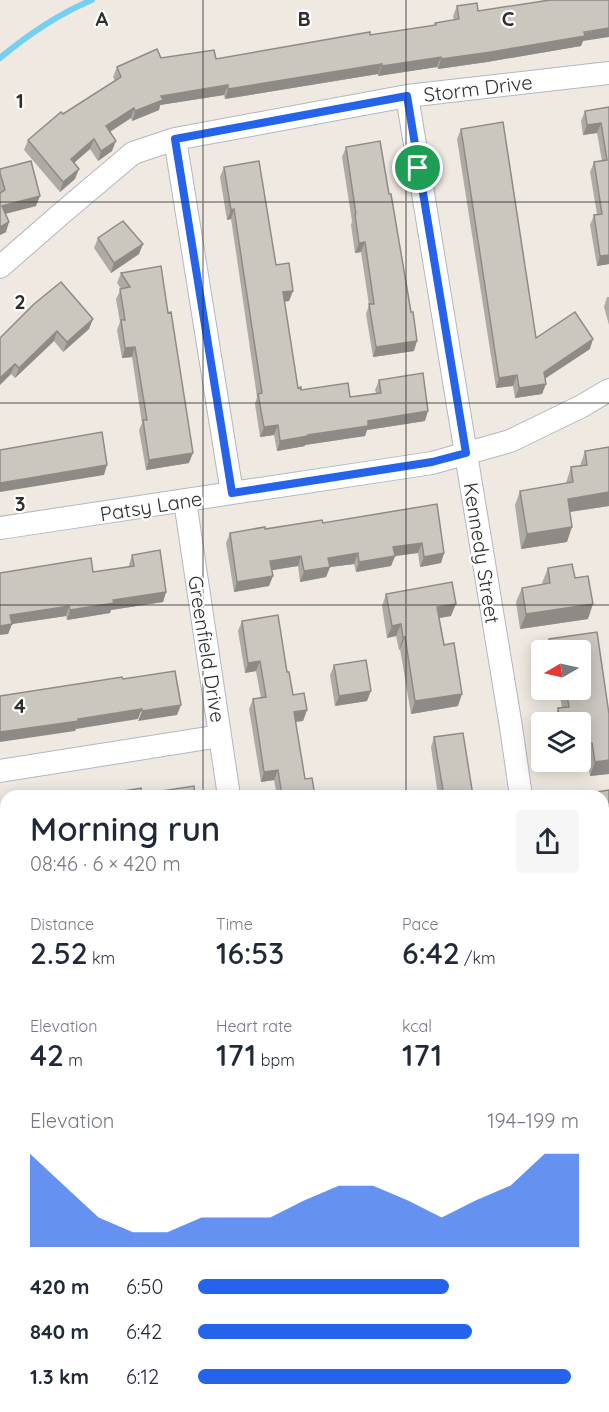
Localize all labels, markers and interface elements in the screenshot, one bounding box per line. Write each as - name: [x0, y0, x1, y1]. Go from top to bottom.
- text: A: [96, 6, 109, 31]
- text: B: [297, 6, 311, 31]
- text: C: [502, 6, 515, 31]
- street label: Storm Drive: [422, 69, 534, 107]
- text: 1: [16, 88, 24, 113]
- pin: [392, 142, 443, 193]
- icon: arrive: [401, 151, 434, 184]
- text: 2: [14, 289, 26, 314]
- street label: Kennedy Street: [459, 481, 506, 625]
- street label: Patsy Lane: [98, 486, 204, 526]
- text: 3: [15, 491, 25, 516]
- street label: Greenfield Drive: [183, 574, 231, 724]
- north arrow: [531, 640, 591, 700]
- map controls: [531, 640, 591, 772]
- text: 4: [14, 693, 26, 718]
- button: layers: [531, 712, 591, 772]
- text: Morning run: [30, 808, 220, 849]
- button: share: [516, 810, 579, 873]
- text: 08:46 · 6 × 420 m: [30, 851, 181, 876]
- text: Distance: [30, 914, 94, 934]
- text: Time: [216, 914, 253, 934]
- text: Pace: [402, 914, 438, 934]
- text: 2.52: [30, 934, 88, 972]
- text: 16:53: [216, 934, 284, 972]
- text: 6:42: [402, 934, 460, 972]
- text: km: [88, 948, 115, 968]
- text: /km: [460, 948, 496, 968]
- text: Elevation: [30, 1016, 97, 1036]
- text: Heart rate: [216, 1016, 292, 1036]
- text: kcal: [402, 1016, 432, 1036]
- text: 42: [30, 1036, 64, 1074]
- text: 171: [216, 1036, 256, 1074]
- text: 171: [402, 1036, 442, 1074]
- text: m: [64, 1050, 83, 1070]
- text: bpm: [256, 1050, 295, 1070]
- text: Elevation: [30, 1108, 114, 1133]
- text: 194–199 m: [487, 1108, 579, 1133]
- text: 420 m: [30, 1274, 89, 1299]
- text: 6:50: [126, 1274, 163, 1299]
- text: 840 m: [30, 1319, 89, 1344]
- text: 6:42: [126, 1319, 162, 1344]
- text: 1.3 km: [30, 1364, 89, 1389]
- text: 6:12: [126, 1364, 159, 1389]

